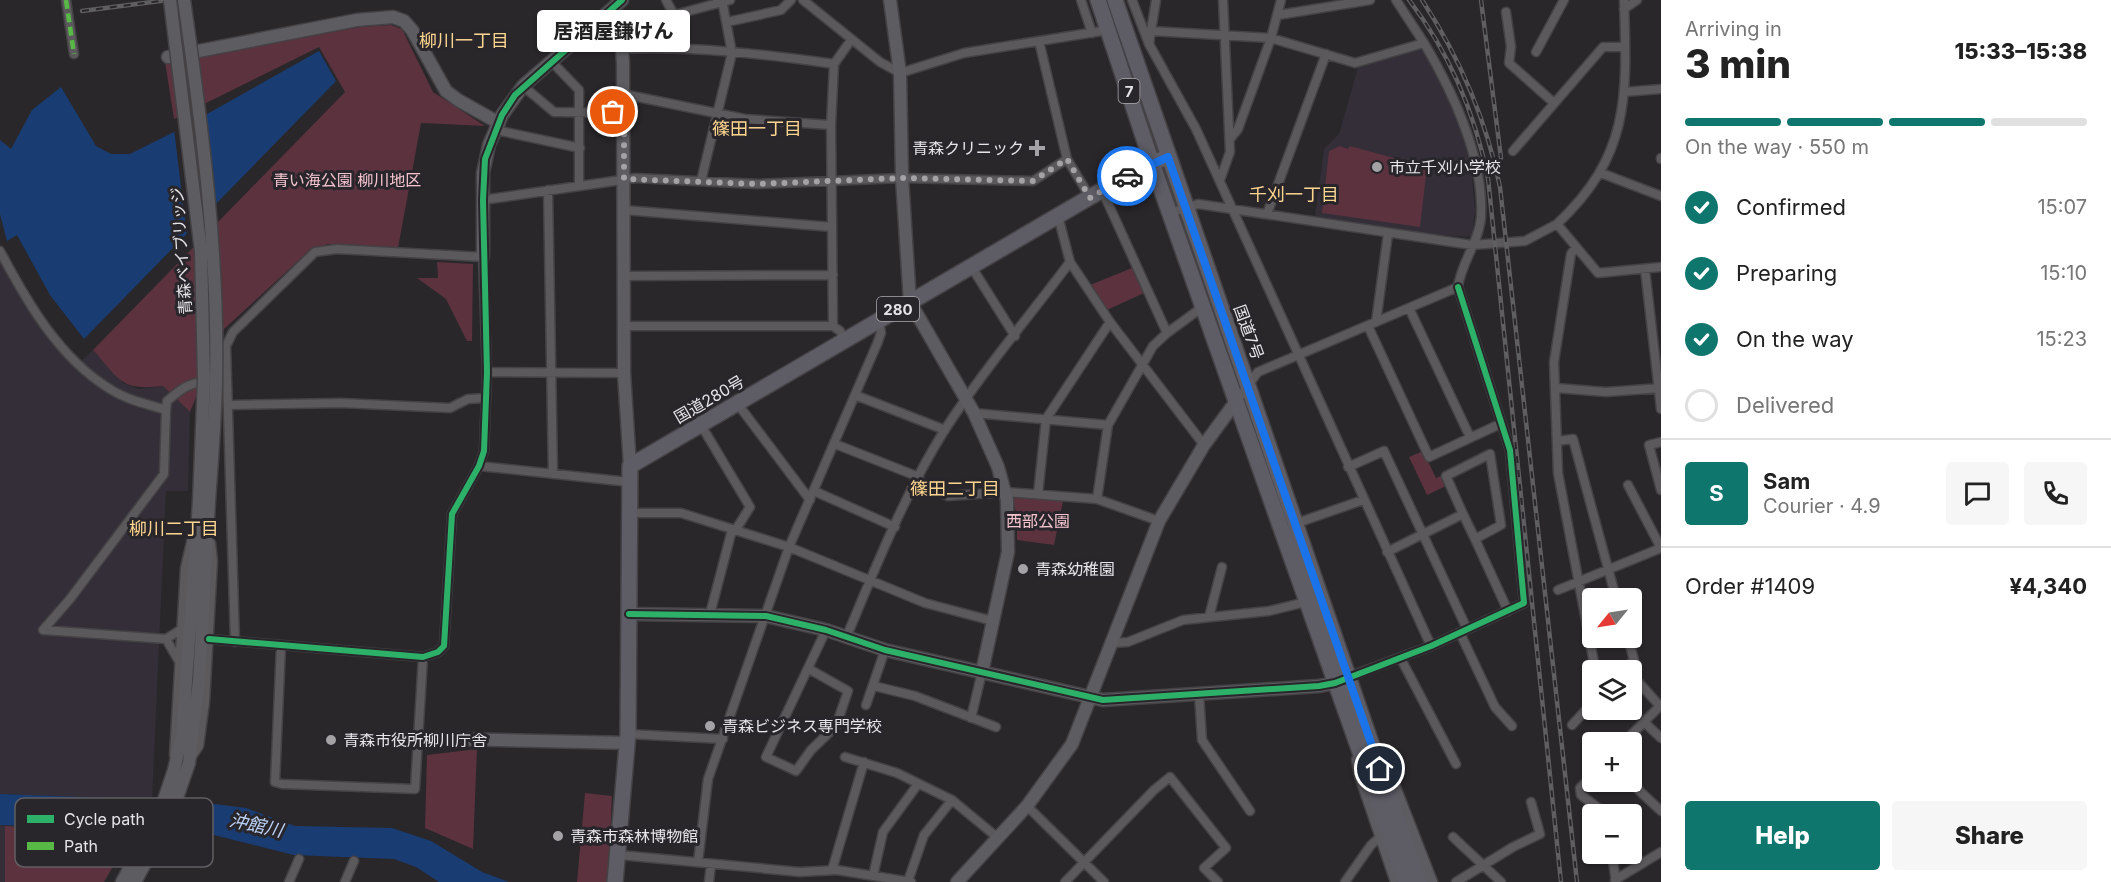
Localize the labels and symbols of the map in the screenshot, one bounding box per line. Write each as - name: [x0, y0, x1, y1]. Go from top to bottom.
- callout: 居酒屋鎌けん: [536, 10, 690, 52]
- district label: 柳川一丁目: [419, 30, 509, 51]
- road number: 7: [1118, 79, 1140, 103]
- pin: [587, 86, 638, 137]
- district label: 篠田一丁目: [712, 118, 802, 139]
- place label: 青森クリニック: [912, 138, 1024, 158]
- marker: 青森クリニック: [1028, 139, 1046, 157]
- courier: [1097, 146, 1157, 206]
- place label: 市立千刈小学校: [1389, 157, 1501, 177]
- marker: 市立千刈小学校: [1370, 160, 1384, 174]
- park label: 青い海公園 柳川地区: [273, 170, 421, 190]
- district label: 千刈一丁目: [1249, 184, 1339, 205]
- street label: 青森ベイブリッジ: [167, 186, 195, 316]
- road number: 280: [877, 297, 919, 321]
- street label: 国道7号: [1230, 302, 1268, 362]
- street label: 国道280号: [670, 371, 748, 427]
- district label: 篠田二丁目: [910, 478, 1000, 499]
- park label: 西部公園: [1006, 511, 1070, 531]
- district label: 柳川二丁目: [129, 518, 219, 539]
- place label: 青森幼稚園: [1035, 559, 1115, 579]
- marker: 青森幼稚園: [1016, 562, 1030, 576]
- north arrow: [1582, 588, 1642, 648]
- place label: 青森ビジネス専門学校: [722, 716, 882, 736]
- marker: 青森ビジネス専門学校: [703, 719, 717, 733]
- place label: 青森市役所柳川庁舎: [343, 730, 487, 750]
- marker: 青森市役所柳川庁舎: [324, 733, 338, 747]
- pin: [1354, 743, 1405, 794]
- legend: [15, 798, 213, 867]
- text: Cycle path: [64, 809, 145, 829]
- water label: 沖館川: [227, 809, 287, 841]
- place label: 青森市森林博物館: [570, 826, 698, 846]
- marker: 青森市森林博物館: [551, 829, 565, 843]
- text: Path: [64, 836, 98, 856]

